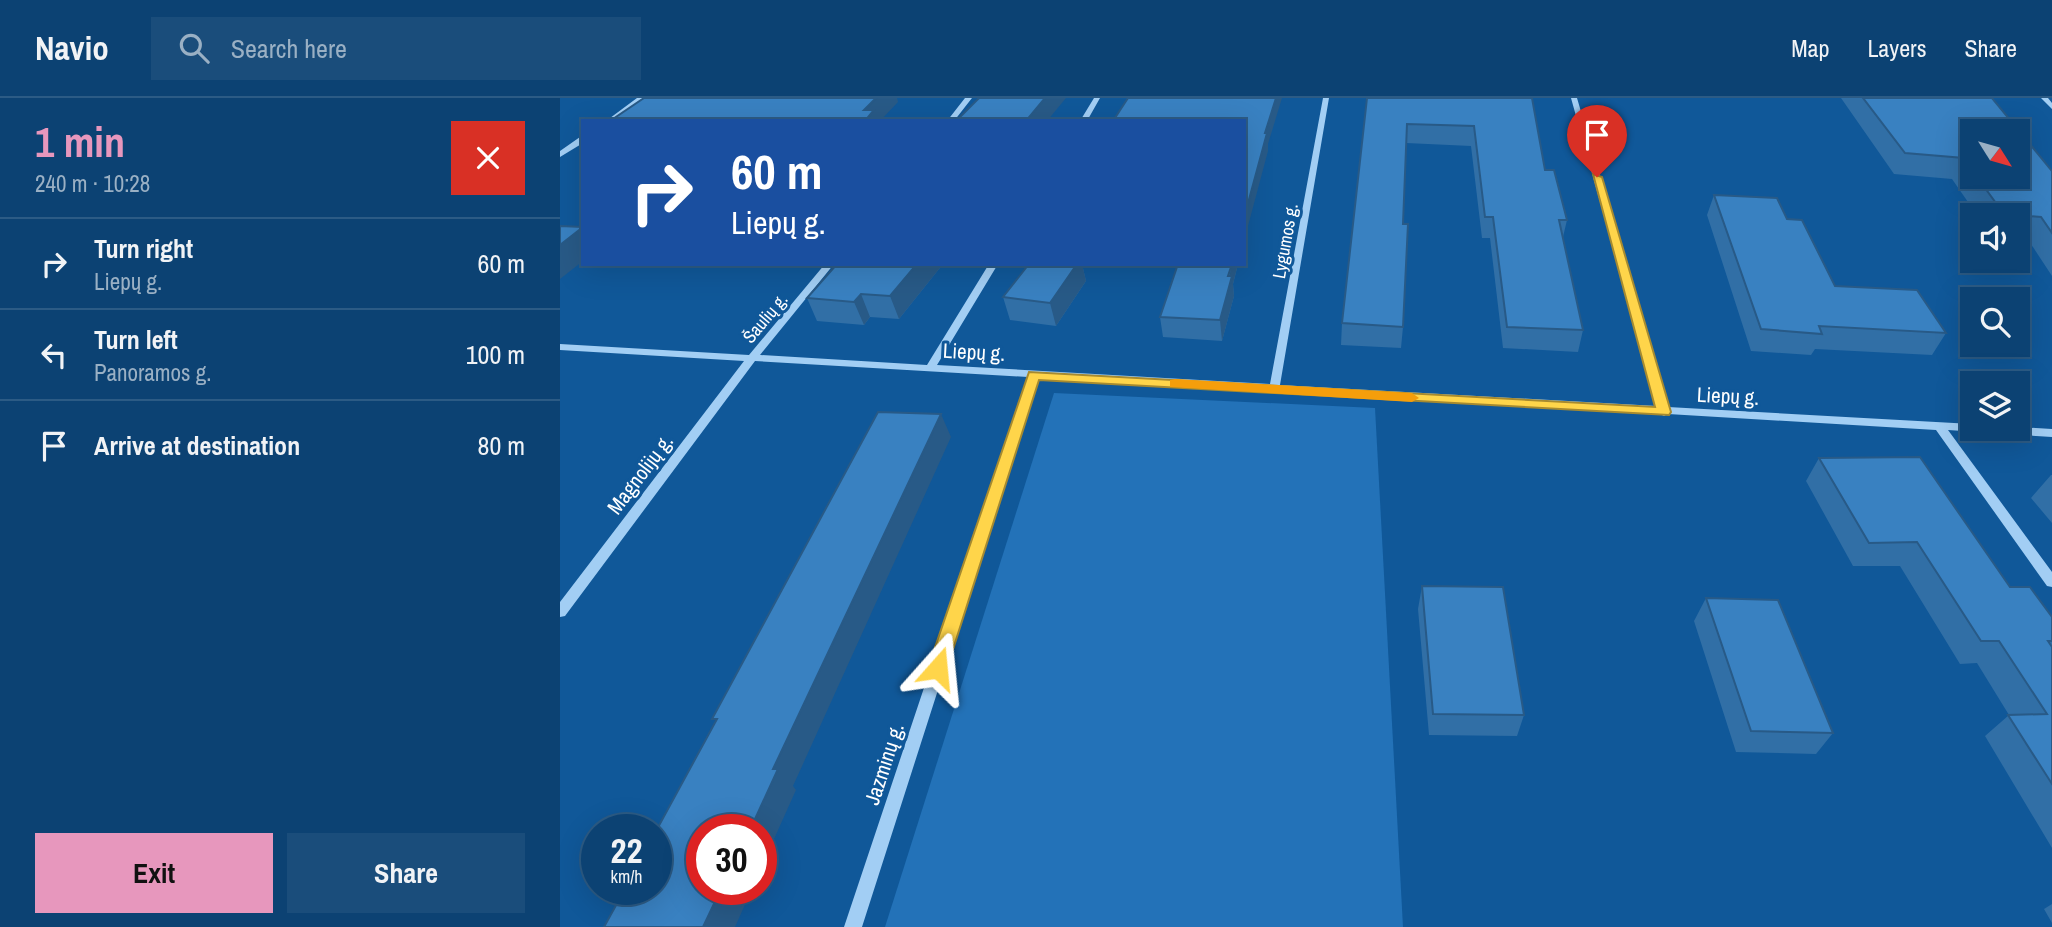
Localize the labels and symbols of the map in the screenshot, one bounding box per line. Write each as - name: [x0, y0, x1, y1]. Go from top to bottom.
- pin: [1567, 105, 1627, 177]
- north arrow: [1960, 119, 2030, 189]
- street label: Lygumos g.: [1266, 202, 1304, 280]
- street label: Šaulių g.: [737, 288, 793, 348]
- street label: Liepų g.: [942, 336, 1006, 368]
- street label: Liepų g.: [1696, 380, 1760, 412]
- street label: Magnolijų g.: [600, 428, 680, 520]
- position arrow: [901, 631, 975, 705]
- street label: Jazminų g.: [857, 719, 911, 809]
- speed limit sign: 30: [686, 814, 777, 905]

